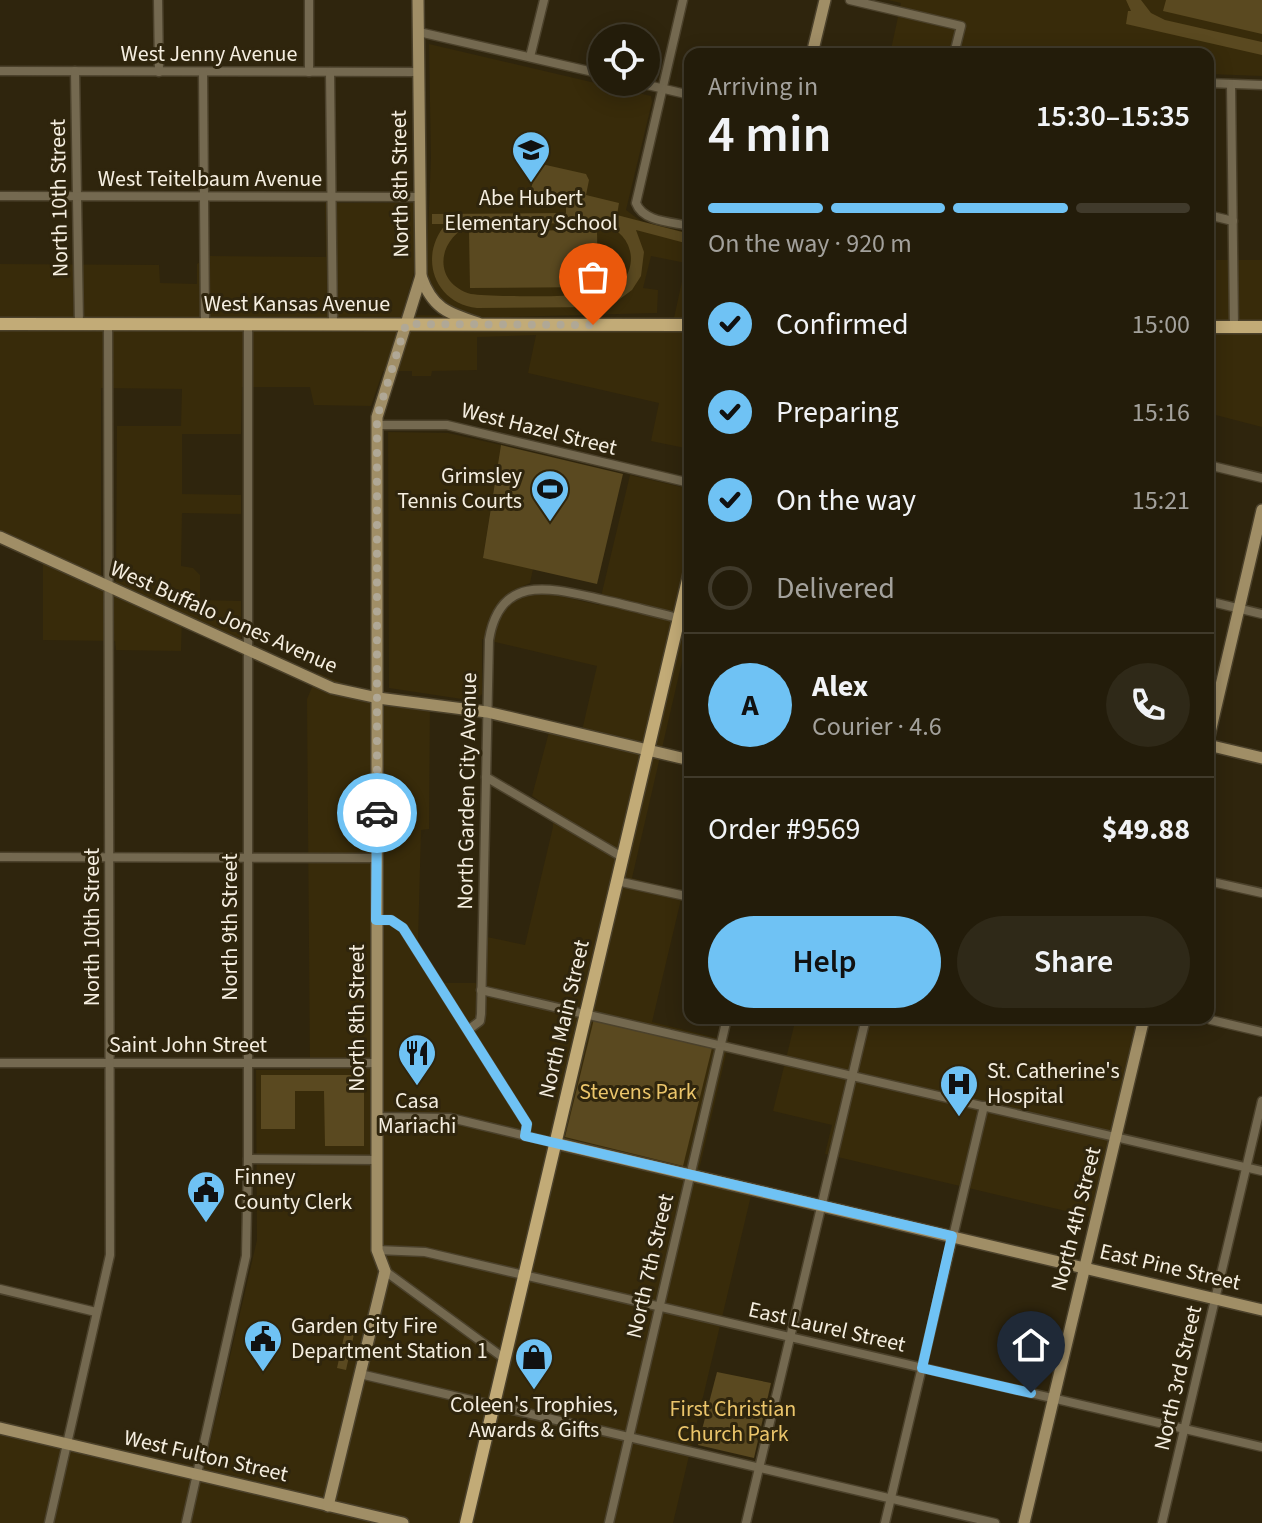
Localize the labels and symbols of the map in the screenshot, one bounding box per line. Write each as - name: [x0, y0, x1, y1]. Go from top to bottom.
- street label: West Jenny Avenue: [121, 38, 297, 70]
- street label: North 8th Street: [383, 109, 417, 258]
- street label: North 10th Street: [42, 118, 76, 277]
- school or university icon: Abe Hubert Elementary School: [510, 129, 552, 184]
- street label: West Teitelbaum Avenue: [98, 163, 322, 195]
- place label: Abe Hubert Elementary School: [444, 182, 618, 239]
- pin: [559, 243, 627, 325]
- street label: West Kansas Avenue: [204, 288, 390, 320]
- street label: West Hazel Street: [458, 394, 621, 464]
- place label: Grimsley Tennis Courts: [397, 460, 523, 517]
- sports icon: Grimsley Tennis Courts: [529, 468, 571, 523]
- street label: West Buffalo Jones Avenue: [105, 552, 343, 682]
- street label: North Garden City Avenue: [449, 672, 485, 910]
- courier: [337, 773, 417, 853]
- street label: North 10th Street: [76, 847, 108, 1006]
- street label: North 9th Street: [214, 853, 246, 1001]
- street label: North Main Street: [530, 936, 598, 1101]
- street label: North 8th Street: [341, 944, 373, 1092]
- street label: Saint John Street: [109, 1029, 268, 1061]
- restaurant icon: Casa Mariachi: [396, 1032, 438, 1087]
- place label: St. Catherine's Hospital: [987, 1055, 1120, 1112]
- hospital icon: St. Catherine's Hospital: [938, 1063, 980, 1118]
- park label: Stevens Park: [579, 1076, 697, 1108]
- place label: Casa Mariachi: [378, 1085, 456, 1142]
- street label: North 4th Street: [1043, 1143, 1109, 1294]
- place label: Finney County Clerk: [234, 1161, 352, 1218]
- public building icon: Finney County Clerk: [185, 1169, 227, 1224]
- street label: North 7th Street: [618, 1190, 682, 1341]
- street label: East Pine Street: [1096, 1235, 1244, 1299]
- street label: East Laurel Street: [745, 1293, 909, 1361]
- street label: North 3rd Street: [1146, 1302, 1210, 1454]
- place label: Garden City Fire Department Station 1: [291, 1310, 488, 1367]
- pin: [997, 1311, 1065, 1393]
- public building icon: Garden City Fire Department Station 1: [242, 1318, 284, 1373]
- shop icon: Coleen's Trophies, Awards & Gifts: [513, 1336, 555, 1391]
- place label: Coleen's Trophies, Awards & Gifts: [450, 1389, 618, 1446]
- park label: First Christian Church Park: [670, 1393, 796, 1450]
- street label: West Fulton Street: [121, 1422, 292, 1491]

